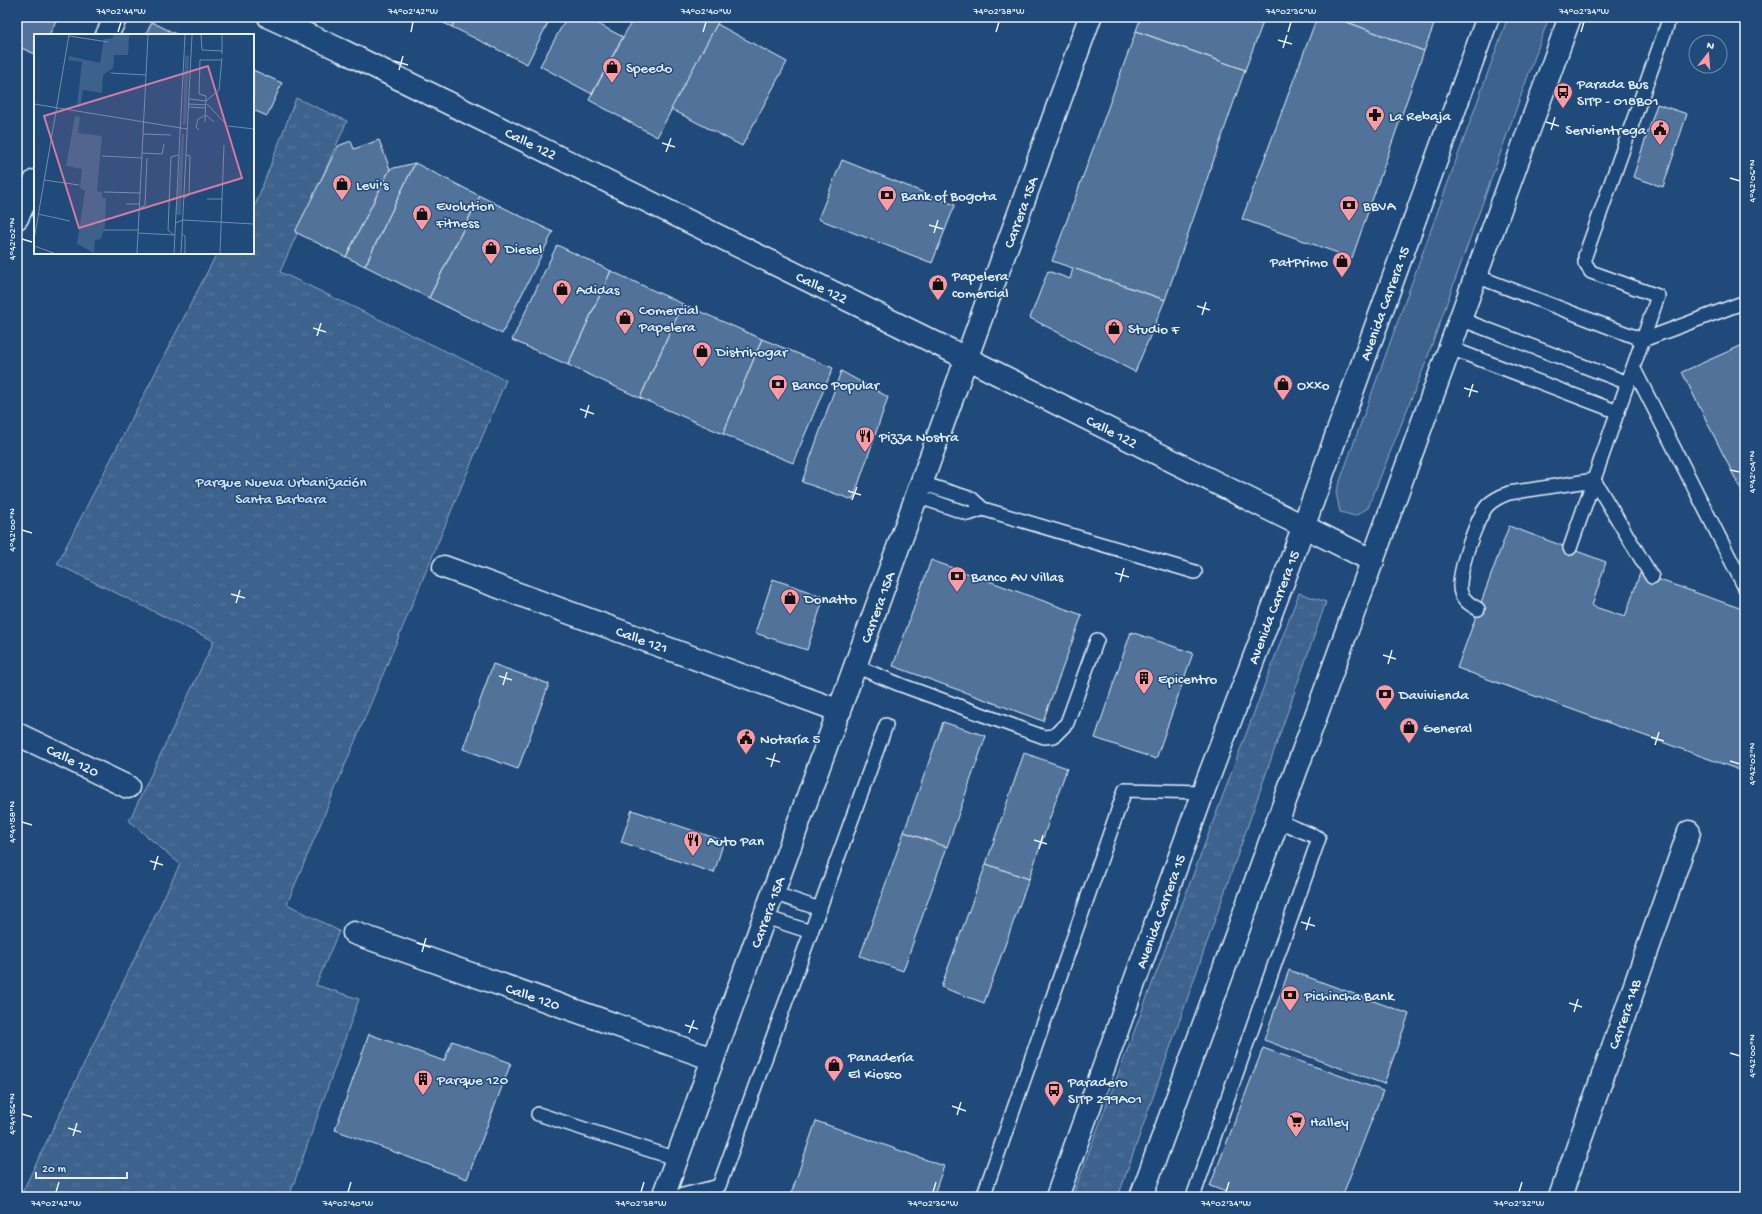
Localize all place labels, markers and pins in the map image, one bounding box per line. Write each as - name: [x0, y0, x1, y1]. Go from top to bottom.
- shop icon: Speedo: [601, 56, 623, 84]
- place label: Speedo: [626, 60, 673, 78]
- place label: Parada Bus SITP - 018B01: [1576, 76, 1658, 111]
- bus stop icon: Parada Bus SITP - 018B01: [1552, 81, 1574, 109]
- pharmacy icon: La Rebaja: [1364, 104, 1386, 132]
- place label: La Rebaja: [1389, 108, 1452, 126]
- public building icon: Servientrega: [1649, 118, 1671, 146]
- place label: Servientrega: [1565, 122, 1647, 140]
- shop icon: Levi's: [331, 173, 353, 201]
- place label: Levi's: [356, 177, 389, 195]
- bank icon: Bank of Bogota: [876, 184, 898, 212]
- place label: Bank of Bogota: [900, 188, 997, 206]
- bank icon: BBVA: [1338, 194, 1360, 222]
- place label: Evolution Fitness: [435, 198, 494, 233]
- place label: BBVA: [1362, 198, 1397, 216]
- shop icon: Evolution Fitness: [411, 203, 433, 231]
- shop icon: Diesel: [480, 237, 502, 265]
- place label: Diesel: [504, 241, 542, 259]
- shop icon: PatPrimo: [1331, 250, 1353, 278]
- place label: PatPrimo: [1269, 254, 1328, 272]
- place label: Papelera comercial: [951, 268, 1009, 303]
- shop icon: Papelera comercial: [927, 273, 949, 301]
- shop icon: Adidas: [551, 278, 573, 306]
- place label: Adidas: [576, 282, 620, 300]
- place label: Comercial Papelera: [638, 302, 699, 337]
- shop icon: Comercial Papelera: [614, 307, 636, 335]
- shop icon: Studio F: [1103, 317, 1125, 345]
- place label: Studio F: [1128, 321, 1180, 339]
- shop icon: Distrihogar: [691, 340, 713, 368]
- place label: Distrihogar: [715, 344, 789, 362]
- bank icon: Banco Popular: [767, 373, 789, 401]
- shop icon: Oxxo: [1272, 373, 1294, 401]
- place label: Banco Popular: [791, 377, 881, 395]
- place label: Oxxo: [1297, 377, 1330, 395]
- restaurant icon: Pizza Nostra: [854, 425, 876, 453]
- place label: Pizza Nostra: [878, 429, 959, 447]
- bank icon: Banco AV Villas: [946, 565, 968, 593]
- place label: Banco AV Villas: [970, 569, 1064, 587]
- shop icon: Donatto: [779, 587, 801, 615]
- place label: Donatto: [803, 591, 857, 609]
- building icon: Epicentro: [1133, 667, 1155, 695]
- place label: Epicentro: [1158, 671, 1217, 689]
- bank icon: Davivienda: [1374, 683, 1396, 711]
- place label: Davivienda: [1398, 687, 1469, 705]
- shop icon: General: [1398, 716, 1420, 744]
- place label: General: [1423, 720, 1472, 738]
- public building icon: Notaría 5: [735, 727, 757, 755]
- place label: Notaría 5: [760, 731, 820, 749]
- restaurant icon: Auto Pan: [682, 829, 704, 857]
- place label: Auto Pan: [707, 833, 764, 851]
- bank icon: Pichincha Bank: [1279, 984, 1301, 1012]
- place label: Pichincha Bank: [1303, 988, 1395, 1006]
- place label: Panadería El Kiosco: [847, 1049, 914, 1084]
- shop icon: Panadería El Kiosco: [823, 1054, 845, 1082]
- building icon: Parque 120: [412, 1068, 434, 1096]
- place label: Parque 120: [436, 1072, 509, 1090]
- place label: Paradero SITP 299A01: [1067, 1074, 1142, 1109]
- bus stop icon: Paradero SITP 299A01: [1043, 1079, 1065, 1107]
- supermarket icon: Halley: [1285, 1110, 1307, 1138]
- place label: Halley: [1310, 1114, 1349, 1132]

